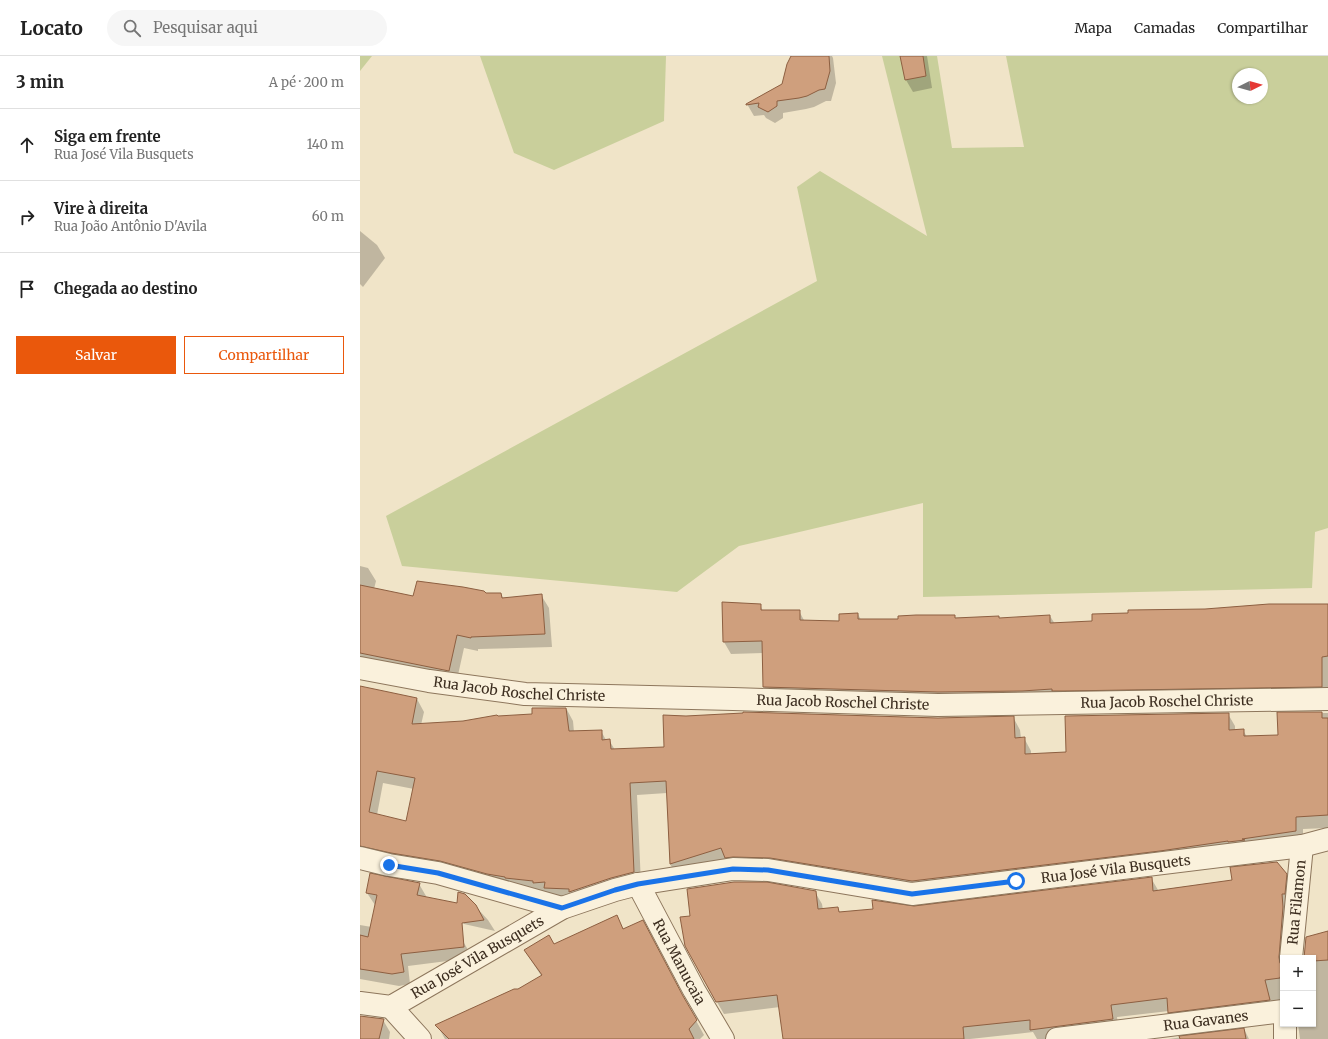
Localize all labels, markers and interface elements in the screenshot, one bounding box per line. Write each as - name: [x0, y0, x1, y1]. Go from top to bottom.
- search box: [107, 10, 387, 46]
- text: Locato: [20, 16, 83, 40]
- icon: search: [121, 17, 143, 39]
- text: Pesquisar aqui: [153, 18, 258, 37]
- text: Mapa: [1074, 19, 1112, 37]
- text: Camadas: [1134, 19, 1195, 37]
- text: Compartilhar: [1217, 19, 1308, 37]
- north arrow: [1232, 68, 1268, 104]
- text: 3 min: [16, 71, 64, 93]
- text: A pé · 200 m: [269, 74, 344, 91]
- text: Siga em frente: [54, 127, 161, 146]
- icon: ahead: [16, 134, 38, 156]
- text: 140 m: [307, 136, 344, 153]
- text: Rua José Vila Busquets: [54, 146, 194, 163]
- text: Vire à direita: [54, 199, 148, 218]
- icon: right: [16, 206, 38, 228]
- text: 60 m: [312, 208, 344, 225]
- text: Rua João Antônio D'Avila: [54, 218, 207, 235]
- icon: arrive: [16, 278, 38, 300]
- text: Chegada ao destino: [54, 279, 197, 298]
- button: Salvar: [16, 336, 176, 374]
- button: Compartilhar: [184, 336, 344, 374]
- street label: Rua Jacob Roschel Christe: [432, 673, 606, 705]
- street label: Rua Jacob Roschel Christe: [756, 691, 929, 714]
- street label: Rua Jacob Roschel Christe: [1080, 691, 1253, 712]
- street label: Rua José Vila Busquets: [1040, 851, 1192, 887]
- route end: [380, 856, 398, 874]
- street label: Rua Filamon: [1283, 859, 1310, 946]
- route start: [1007, 872, 1025, 890]
- street label: Rua José Vila Busquets: [408, 911, 547, 1003]
- street label: Rua Manucaia: [649, 916, 710, 1008]
- map controls: [1280, 955, 1316, 1027]
- button: +: [1280, 955, 1316, 991]
- button: −: [1280, 991, 1316, 1027]
- street label: Rua Gavanes: [1162, 1006, 1250, 1035]

